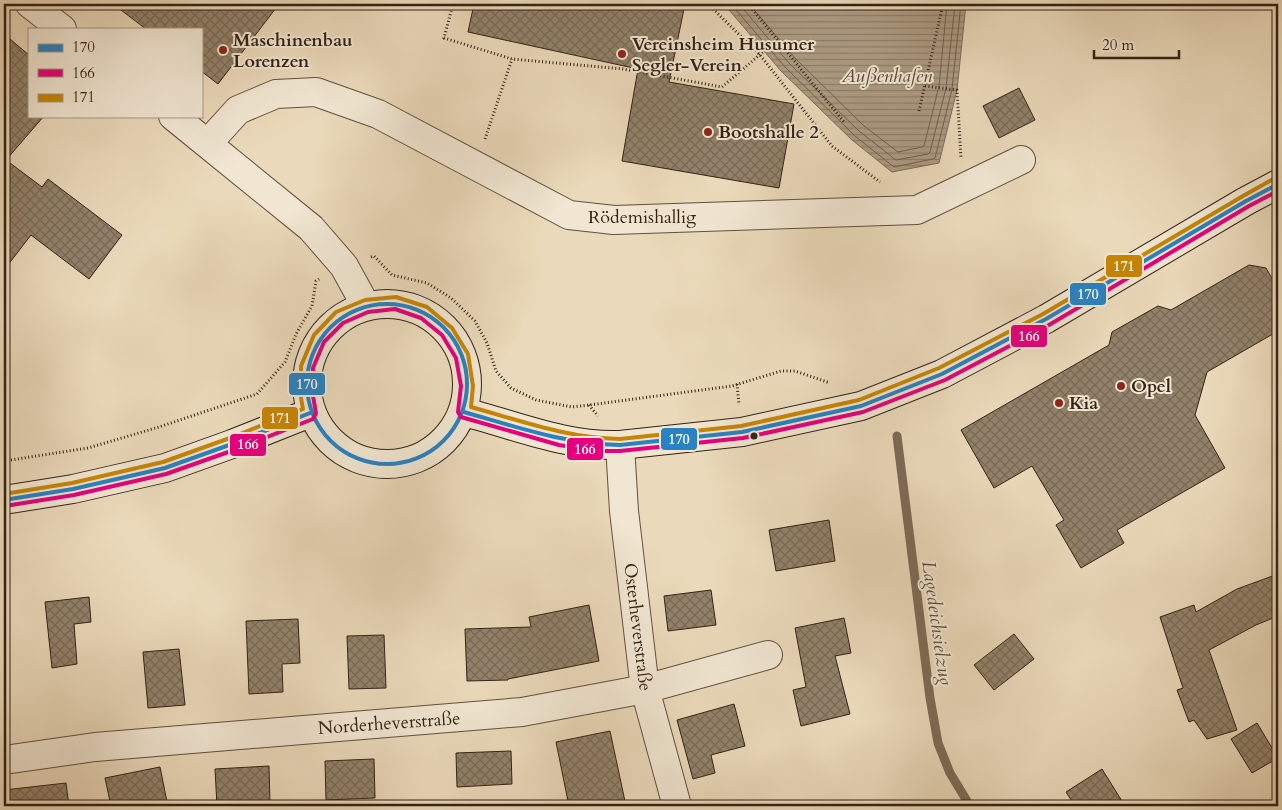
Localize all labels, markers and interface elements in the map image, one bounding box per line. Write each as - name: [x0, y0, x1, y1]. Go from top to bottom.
- legend: [28, 28, 202, 118]
- place label: Maschinenbau Lorenzen: [233, 28, 353, 74]
- scale bar: [1094, 28, 1180, 60]
- place label: Vereinsheim Husumer Segler-Verein: [632, 32, 815, 78]
- text: 20 m: [1102, 35, 1134, 55]
- text: 170: [72, 37, 95, 57]
- marker: Maschinenbau Lorenzen: [217, 44, 229, 56]
- marker: Vereinsheim Husumer Segler-Verein: [616, 48, 628, 60]
- text: 166: [72, 63, 95, 83]
- water label: Außenhafen: [841, 63, 933, 89]
- text: 171: [72, 87, 95, 107]
- place label: Bootshalle 2: [718, 120, 819, 145]
- marker: Bootshalle 2: [702, 126, 714, 138]
- street label: Rödemishallig: [588, 205, 697, 230]
- line badge: 171: [1105, 254, 1143, 278]
- text: 171: [1113, 257, 1135, 276]
- line badge: 170: [1069, 282, 1107, 306]
- text: 170: [1077, 285, 1099, 304]
- line badge: 166: [1010, 324, 1048, 348]
- text: 166: [1018, 327, 1040, 346]
- line badge: 170: [288, 372, 326, 396]
- place label: Opel: [1131, 374, 1171, 399]
- text: 170: [296, 375, 318, 394]
- marker: Opel: [1115, 380, 1127, 392]
- place label: Kia: [1069, 391, 1098, 416]
- marker: Kia: [1053, 397, 1065, 409]
- line badge: 171: [261, 406, 299, 430]
- text: 171: [269, 409, 291, 428]
- line badge: 170: [660, 427, 698, 451]
- text: 170: [668, 430, 690, 449]
- unlabelled marker: [749, 431, 759, 441]
- line badge: 166: [229, 433, 267, 457]
- text: 166: [237, 435, 259, 454]
- line badge: 166: [566, 437, 604, 461]
- text: 166: [574, 440, 596, 459]
- water label: Lagedeichsielzug: [915, 559, 959, 688]
- street label: Osterheverstraße: [617, 562, 658, 693]
- street label: Norderheverstraße: [317, 706, 461, 741]

